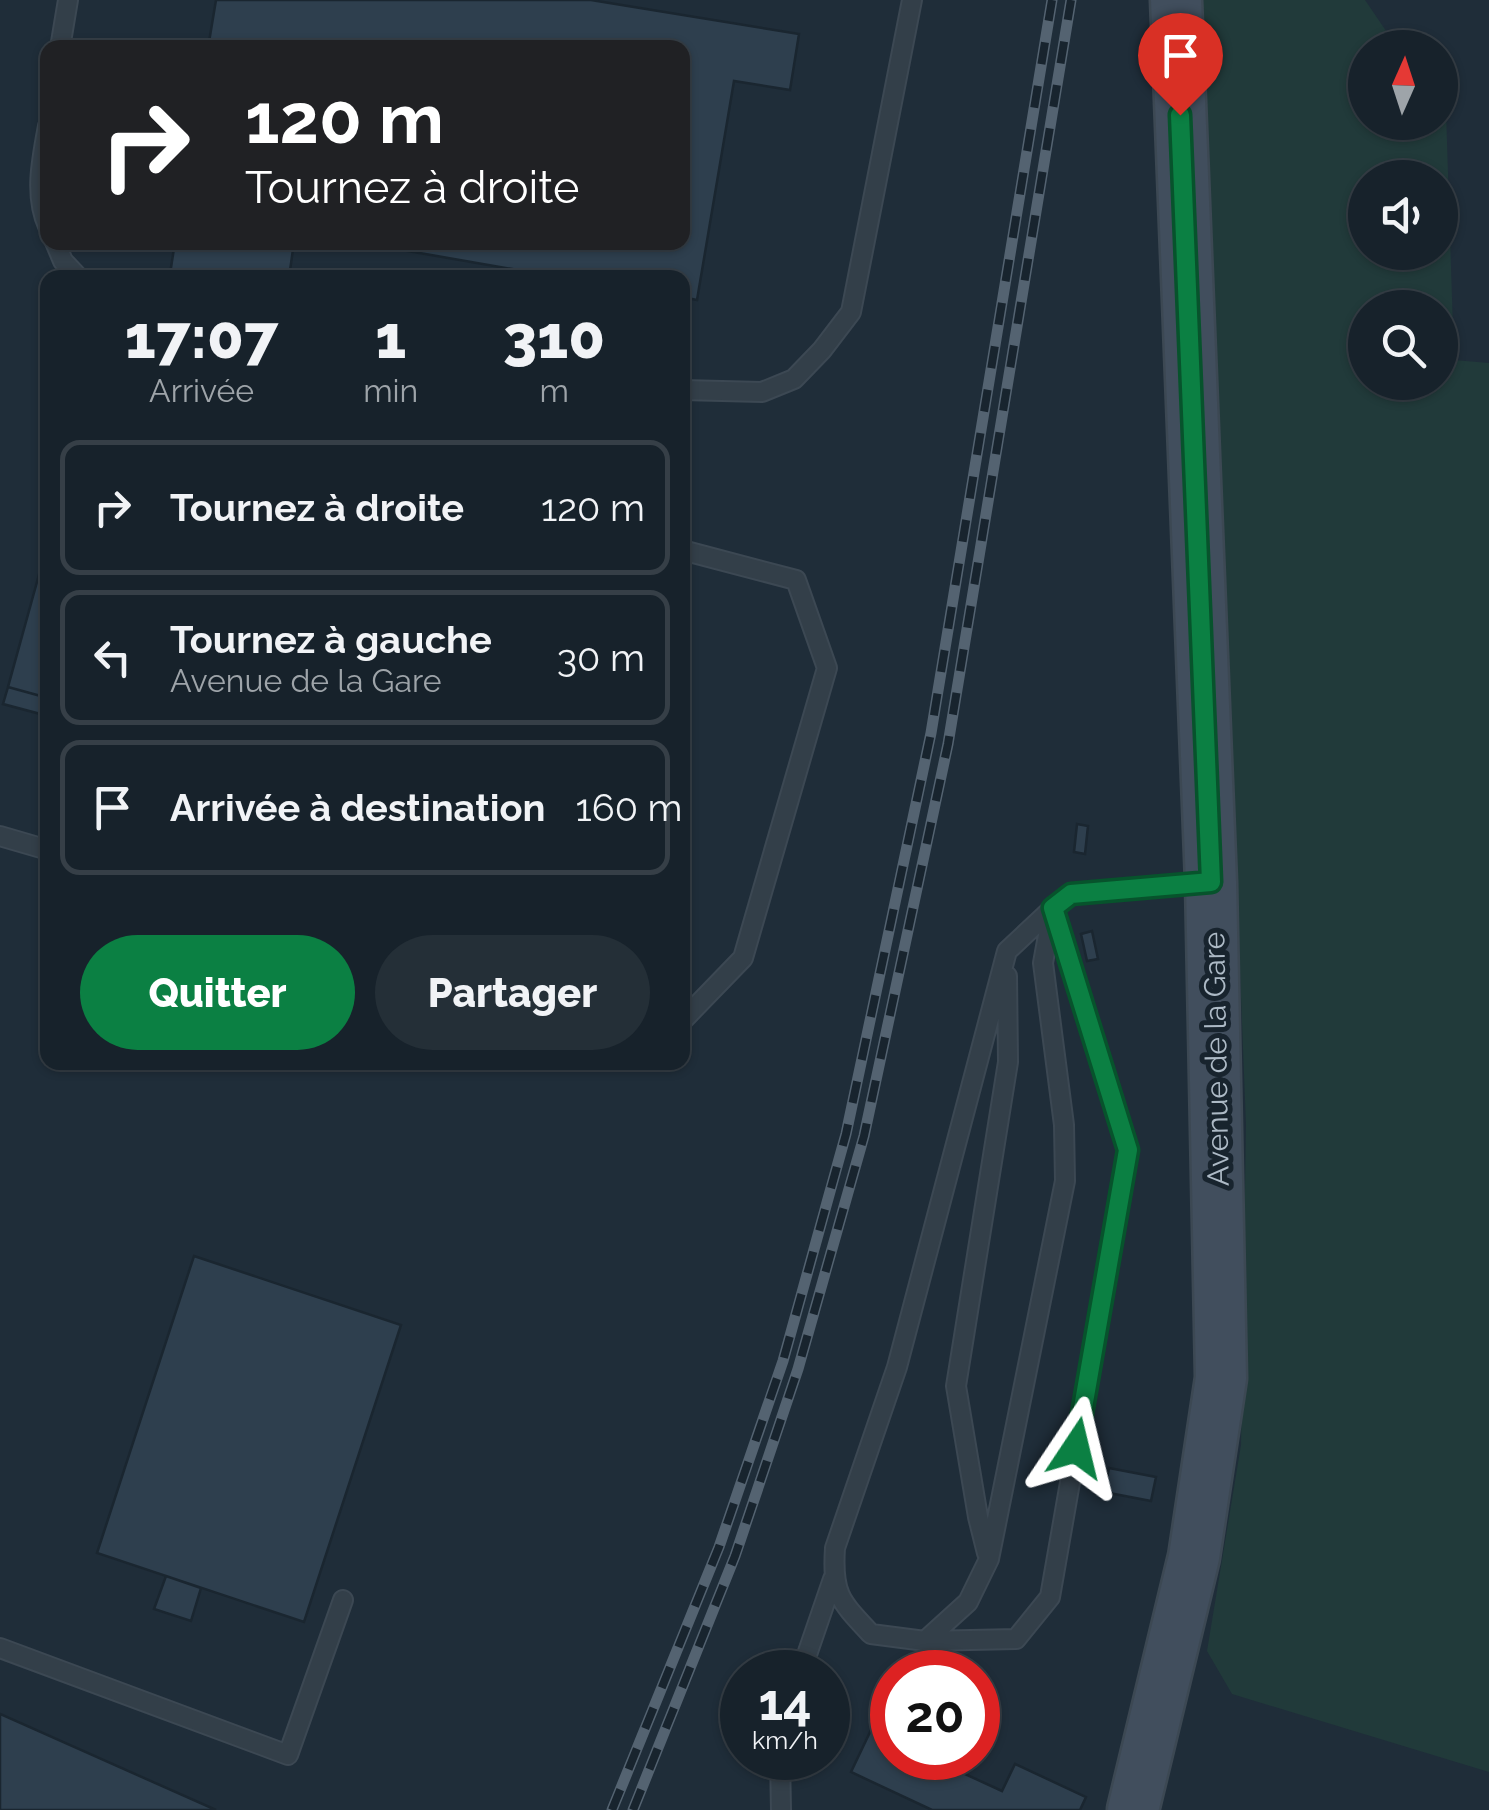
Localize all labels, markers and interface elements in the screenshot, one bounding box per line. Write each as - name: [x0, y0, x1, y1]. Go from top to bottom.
- pin: [1138, 13, 1223, 116]
- icon: arrive: [1153, 28, 1208, 83]
- north arrow: [1348, 30, 1458, 140]
- map controls: [1348, 30, 1458, 400]
- text: 120 m: [245, 77, 444, 159]
- icon: right: [80, 80, 210, 210]
- button: sound: [1348, 160, 1458, 270]
- text: Tournez à droite: [245, 161, 579, 214]
- button: search: [1348, 290, 1458, 400]
- text: 17:07: [125, 302, 278, 372]
- text: 1: [375, 302, 406, 372]
- text: 310: [503, 302, 605, 372]
- text: Arrivée: [149, 372, 254, 409]
- text: min: [363, 372, 418, 409]
- text: m: [539, 372, 569, 409]
- icon: right: [85, 480, 140, 535]
- text: Tournez à droite: [170, 485, 464, 530]
- text: 120 m: [541, 485, 645, 530]
- text: Tournez à gauche: [170, 617, 492, 662]
- icon: left: [85, 630, 140, 685]
- text: 30 m: [557, 635, 645, 680]
- text: Avenue de la Gare: [170, 662, 441, 699]
- icon: arrive: [85, 780, 140, 835]
- text: Arrivée à destination: [170, 785, 546, 830]
- text: 160 m: [576, 785, 683, 830]
- street label: Avenue de la Gare: [1196, 931, 1236, 1187]
- button: Quitter: [80, 935, 355, 1050]
- button: Partager: [375, 935, 650, 1050]
- position arrow: [1024, 1396, 1128, 1500]
- speed limit sign: 20: [870, 1650, 1000, 1780]
- text: 14: [758, 1673, 812, 1732]
- text: km/h: [752, 1725, 818, 1755]

